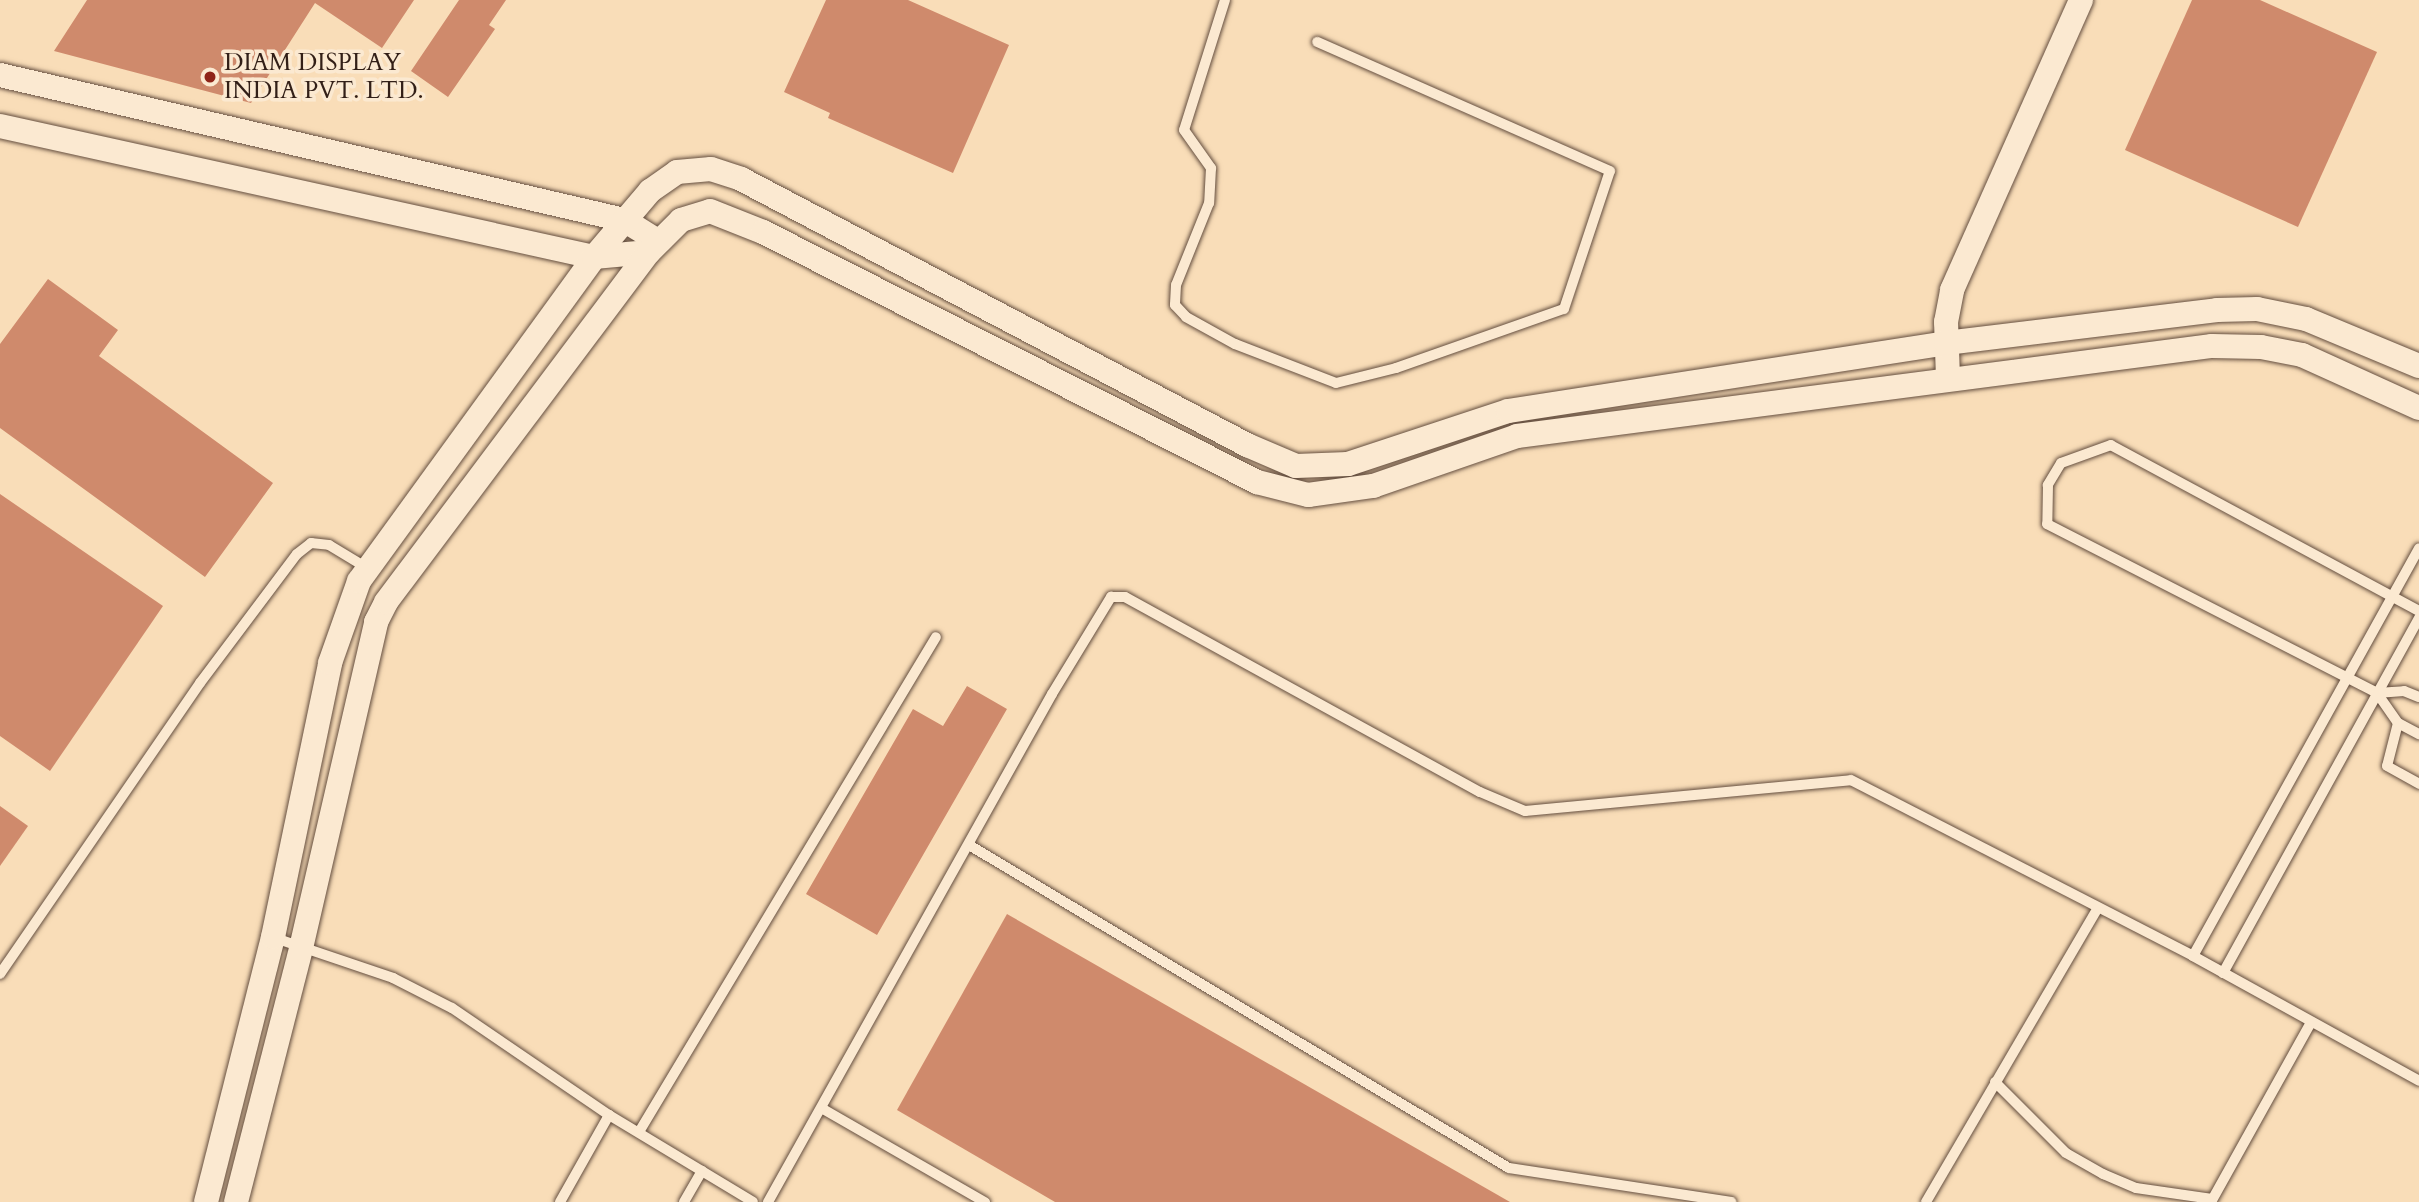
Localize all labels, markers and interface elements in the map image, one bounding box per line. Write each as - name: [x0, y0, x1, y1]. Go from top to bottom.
- place label: DIAM DISPLAY INDIA PVT. LTD.: [224, 49, 424, 105]
- marker: DIAM DISPLAY INDIA PVT. LTD.: [202, 69, 218, 85]

